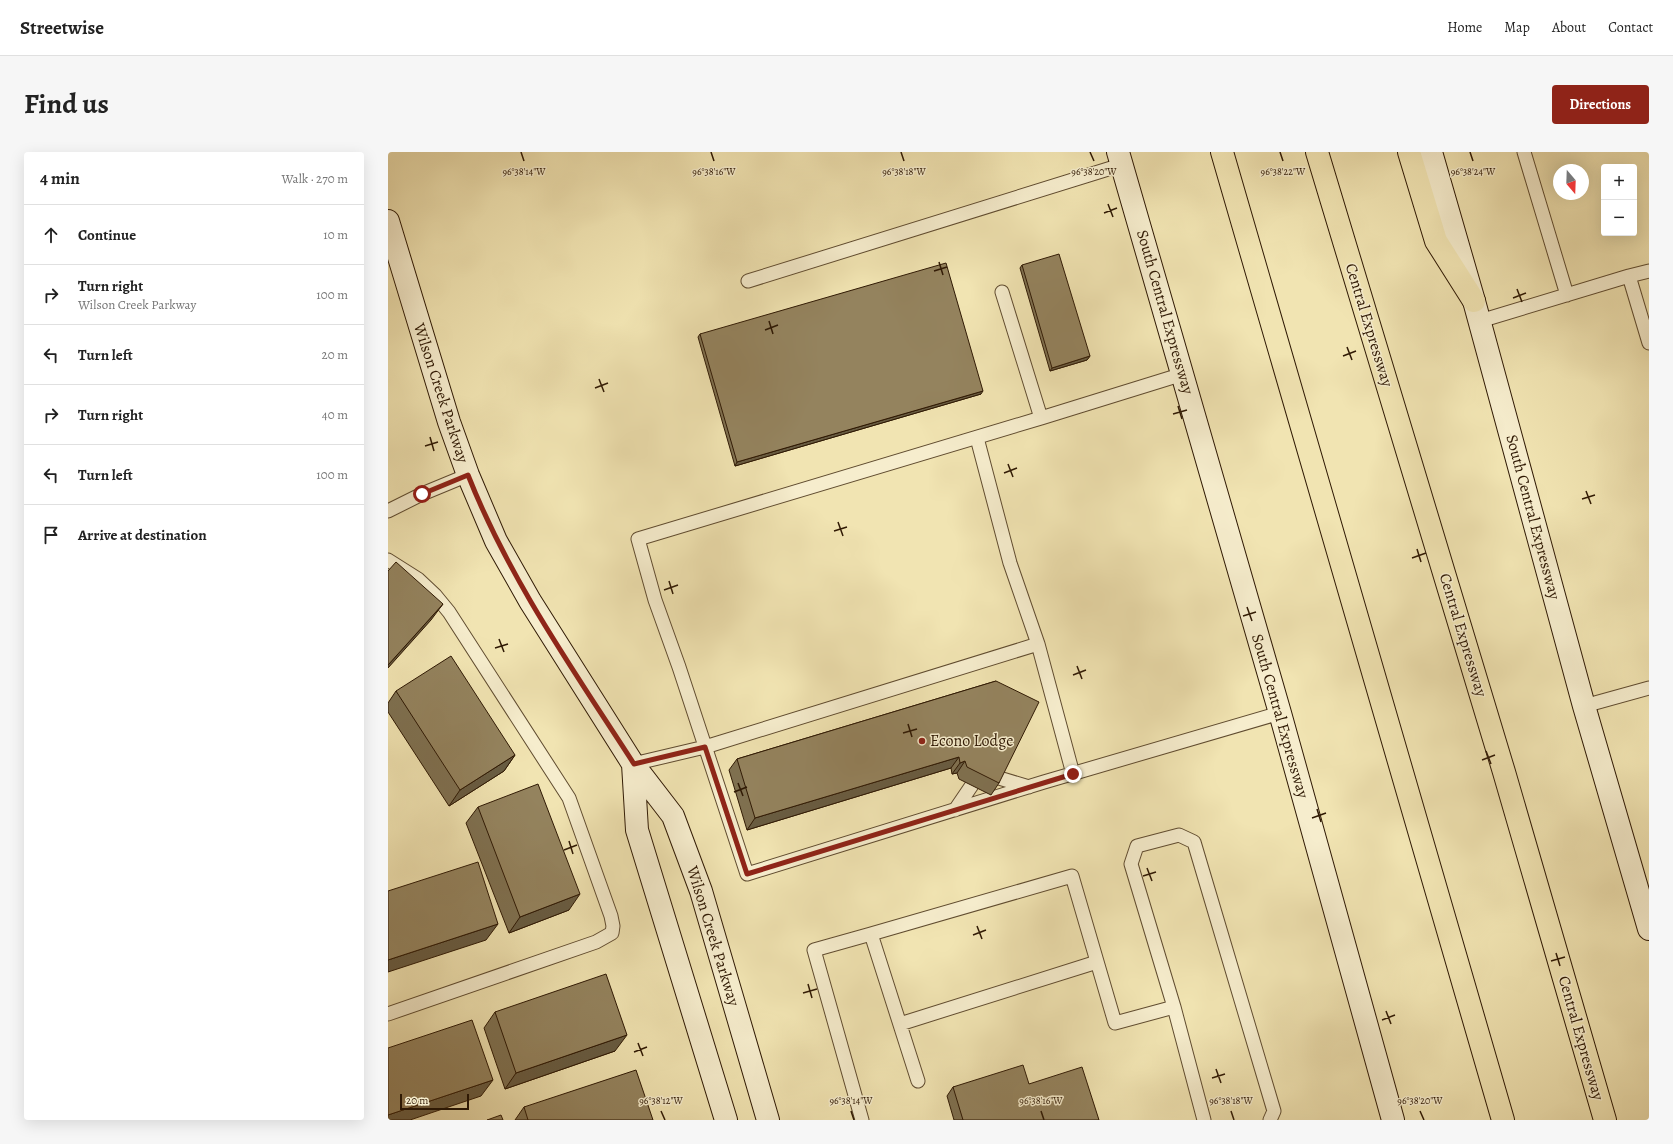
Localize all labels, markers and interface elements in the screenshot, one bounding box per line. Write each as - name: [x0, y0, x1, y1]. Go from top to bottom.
- text: Streetwise: [20, 15, 104, 41]
- text: Home: [1447, 18, 1482, 37]
- text: Map: [1504, 18, 1530, 37]
- text: About: [1552, 18, 1586, 37]
- text: Contact: [1608, 18, 1653, 37]
- text: Find us: [24, 85, 109, 123]
- button: Directions: [1552, 85, 1649, 124]
- north arrow: [1553, 164, 1589, 200]
- map controls: [1601, 164, 1637, 236]
- button: +: [1601, 164, 1637, 200]
- text: 96°38'14"W: [502, 165, 546, 178]
- text: 96°38'16"W: [692, 165, 736, 178]
- text: 96°38'18"W: [882, 165, 926, 178]
- text: 96°38'20"W: [1071, 165, 1117, 178]
- text: 96°38'22"W: [1261, 165, 1306, 178]
- text: 96°38'24"W: [1451, 165, 1496, 178]
- text: 4 min: [40, 167, 80, 190]
- text: Walk · 270 m: [282, 170, 348, 187]
- button: −: [1601, 200, 1637, 236]
- icon: ahead: [40, 224, 62, 246]
- text: Continue: [78, 225, 136, 245]
- text: 10 m: [323, 226, 348, 243]
- street label: South Central Expressway: [1131, 227, 1199, 398]
- street label: Central Expressway: [1340, 260, 1399, 390]
- text: Turn right: [78, 276, 143, 296]
- icon: right: [40, 284, 62, 306]
- text: 100 m: [316, 286, 348, 303]
- text: Wilson Creek Parkway: [78, 296, 196, 313]
- street label: Wilson Creek Parkway: [408, 319, 474, 466]
- icon: left: [40, 344, 62, 366]
- text: Turn left: [78, 345, 133, 365]
- text: 20 m: [322, 346, 348, 363]
- icon: right: [40, 404, 62, 426]
- text: Turn right: [78, 405, 143, 425]
- text: 40 m: [322, 406, 348, 423]
- street label: South Central Expressway: [1500, 432, 1566, 603]
- icon: left: [40, 464, 62, 486]
- text: Turn left: [78, 465, 133, 485]
- text: 100 m: [316, 466, 348, 483]
- route start: [413, 485, 431, 503]
- icon: arrive: [40, 524, 62, 546]
- text: Arrive at destination: [78, 525, 207, 545]
- street label: Central Expressway: [1434, 570, 1493, 700]
- street label: South Central Expressway: [1246, 631, 1314, 802]
- place label: Econo Lodge: [930, 730, 1013, 752]
- marker: Econo Lodge: [917, 736, 927, 746]
- route end: [1064, 765, 1082, 783]
- street label: Wilson Creek Parkway: [681, 862, 745, 1010]
- street label: Central Expressway: [1553, 973, 1609, 1103]
- scale bar: [400, 1092, 469, 1111]
- text: 20 m: [406, 1093, 428, 1108]
- text: 96°38'12"W: [639, 1094, 683, 1107]
- text: 96°38'14"W: [829, 1094, 873, 1107]
- text: 96°38'16"W: [1019, 1094, 1063, 1107]
- text: 96°38'18"W: [1209, 1094, 1253, 1107]
- text: 96°38'20"W: [1397, 1094, 1443, 1107]

